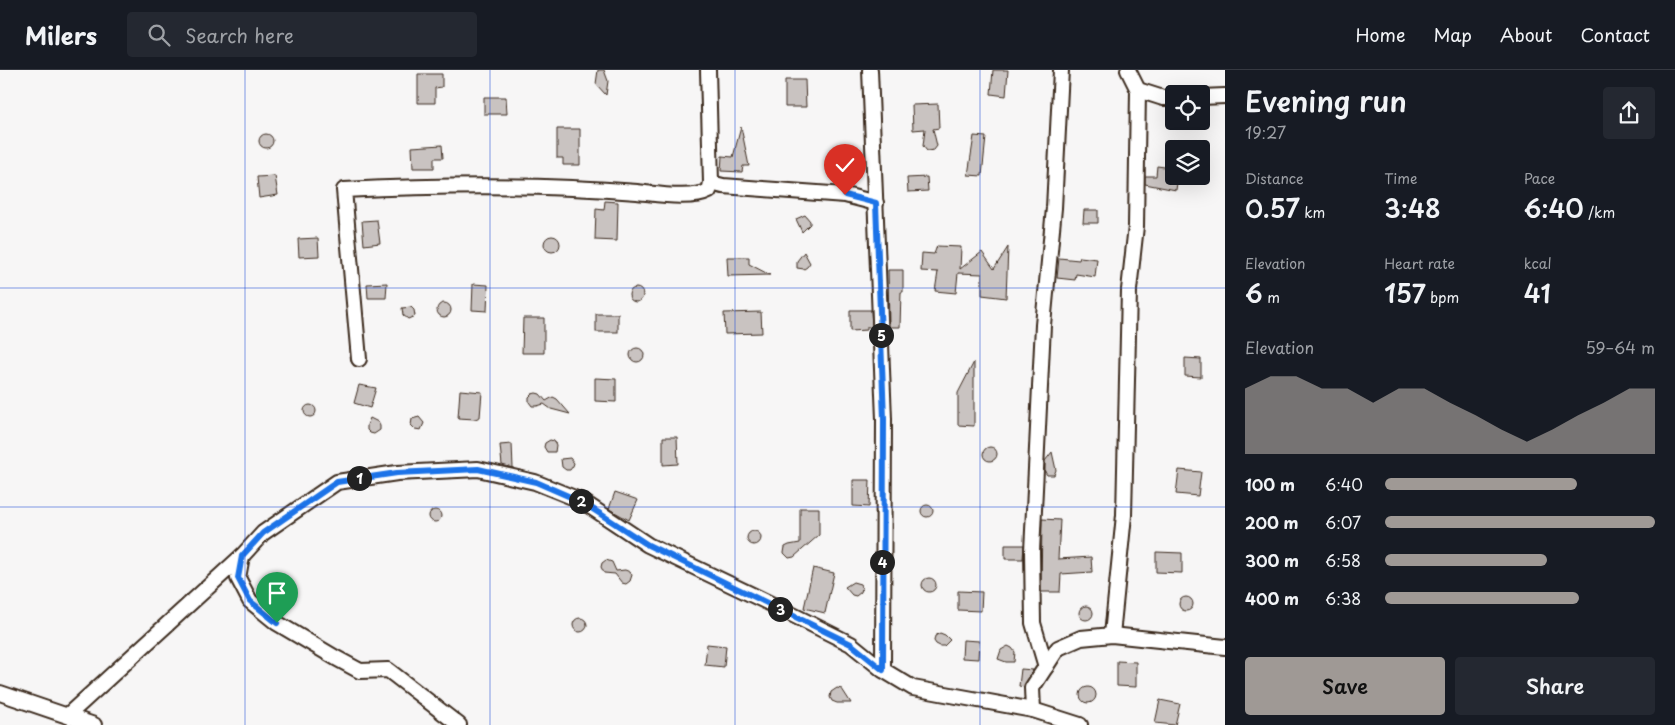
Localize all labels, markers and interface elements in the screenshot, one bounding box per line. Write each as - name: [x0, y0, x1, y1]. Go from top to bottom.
- search box: [127, 12, 477, 57]
- text: Milers: [25, 17, 97, 53]
- icon: search: [145, 21, 173, 49]
- text: Search here: [185, 21, 294, 49]
- text: Home: [1355, 21, 1405, 48]
- text: Map: [1433, 21, 1472, 48]
- text: About: [1500, 21, 1552, 48]
- text: Contact: [1580, 21, 1650, 48]
- text: Evening run: [1245, 79, 1407, 122]
- map controls: [1165, 85, 1210, 185]
- button: locate: [1165, 85, 1210, 130]
- button: share: [1603, 87, 1655, 139]
- text: 19:27: [1245, 120, 1286, 144]
- button: layers: [1165, 140, 1210, 185]
- pin: [824, 144, 866, 195]
- icon: check: [831, 151, 859, 179]
- text: Distance: [1245, 168, 1304, 189]
- text: Time: [1384, 168, 1417, 189]
- text: Pace: [1524, 168, 1555, 189]
- text: 0.57: [1245, 189, 1300, 227]
- text: 3:48: [1384, 189, 1441, 227]
- text: 6:40: [1524, 189, 1584, 227]
- text: km: [1300, 202, 1325, 223]
- text: /km: [1584, 202, 1615, 223]
- text: Elevation: [1245, 253, 1305, 274]
- text: Heart rate: [1384, 253, 1455, 274]
- text: kcal: [1524, 253, 1552, 274]
- text: 6: [1245, 274, 1263, 312]
- text: 157: [1384, 274, 1426, 312]
- text: 41: [1524, 274, 1551, 312]
- text: m: [1263, 287, 1280, 308]
- text: bpm: [1426, 287, 1459, 308]
- pin: 5: [868, 322, 894, 348]
- text: 5: [877, 325, 886, 346]
- text: Elevation: [1245, 335, 1314, 359]
- text: 59–64 m: [1586, 335, 1655, 359]
- pin: 1: [346, 466, 372, 490]
- text: 1: [356, 468, 363, 489]
- text: 100 m: [1245, 472, 1295, 496]
- text: 6:40: [1325, 472, 1363, 496]
- pin: 2: [568, 488, 594, 514]
- text: 2: [577, 491, 586, 512]
- text: 200 m: [1245, 510, 1299, 534]
- text: 6:07: [1325, 510, 1361, 534]
- text: 300 m: [1245, 548, 1299, 572]
- text: 6:58: [1325, 548, 1361, 572]
- pin: 4: [870, 550, 894, 574]
- text: 4: [878, 552, 887, 573]
- pin: [256, 572, 298, 623]
- icon: arrive: [263, 579, 291, 607]
- text: 400 m: [1245, 586, 1299, 610]
- text: 6:38: [1325, 586, 1361, 610]
- pin: 3: [768, 596, 792, 622]
- text: 3: [776, 599, 785, 620]
- button: Save: [1245, 657, 1445, 715]
- button: Share: [1455, 657, 1655, 715]

